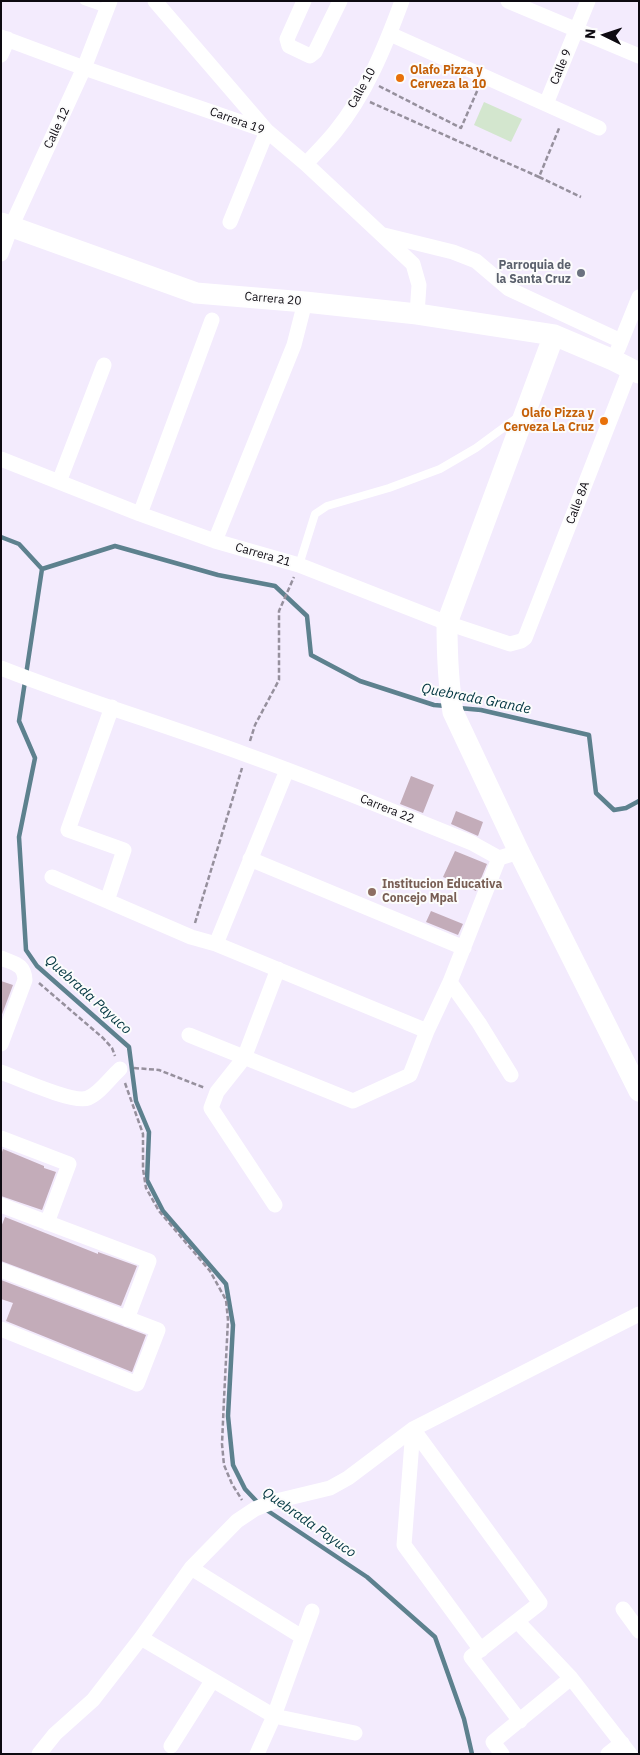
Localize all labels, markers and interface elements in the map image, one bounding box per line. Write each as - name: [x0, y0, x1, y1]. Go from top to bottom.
- north arrow: [580, 10, 630, 60]
- text: N: [581, 28, 599, 40]
- street label: Calle 9: [547, 47, 575, 87]
- place label: Olafo Pizza y Cerveza la 10: [410, 64, 486, 92]
- street label: Calle 10: [345, 65, 379, 111]
- marker: Olafo Pizza y Cerveza la 10: [394, 72, 406, 84]
- street label: Carrera 19: [208, 104, 266, 138]
- street label: Calle 12: [41, 105, 73, 151]
- place label: Parroquia de la Santa Cruz: [496, 259, 571, 287]
- marker: Parroquia de la Santa Cruz: [575, 267, 587, 279]
- street label: Carrera 20: [244, 289, 302, 309]
- place label: Olafo Pizza y Cerveza La Cruz: [503, 407, 594, 435]
- marker: Olafo Pizza y Cerveza La Cruz: [598, 415, 610, 427]
- street label: Calle 8A: [563, 480, 593, 526]
- street label: Carrera 21: [234, 540, 292, 570]
- water label: Quebrada Grande: [420, 680, 532, 718]
- street label: Carrera 22: [358, 792, 416, 826]
- place label: Institucion Educativa Concejo Mpal: [382, 878, 502, 906]
- marker: Institucion Educativa Concejo Mpal: [366, 886, 378, 898]
- water label: Quebrada Payuco: [41, 952, 135, 1038]
- water label: Quebrada Payuco: [259, 1484, 359, 1562]

